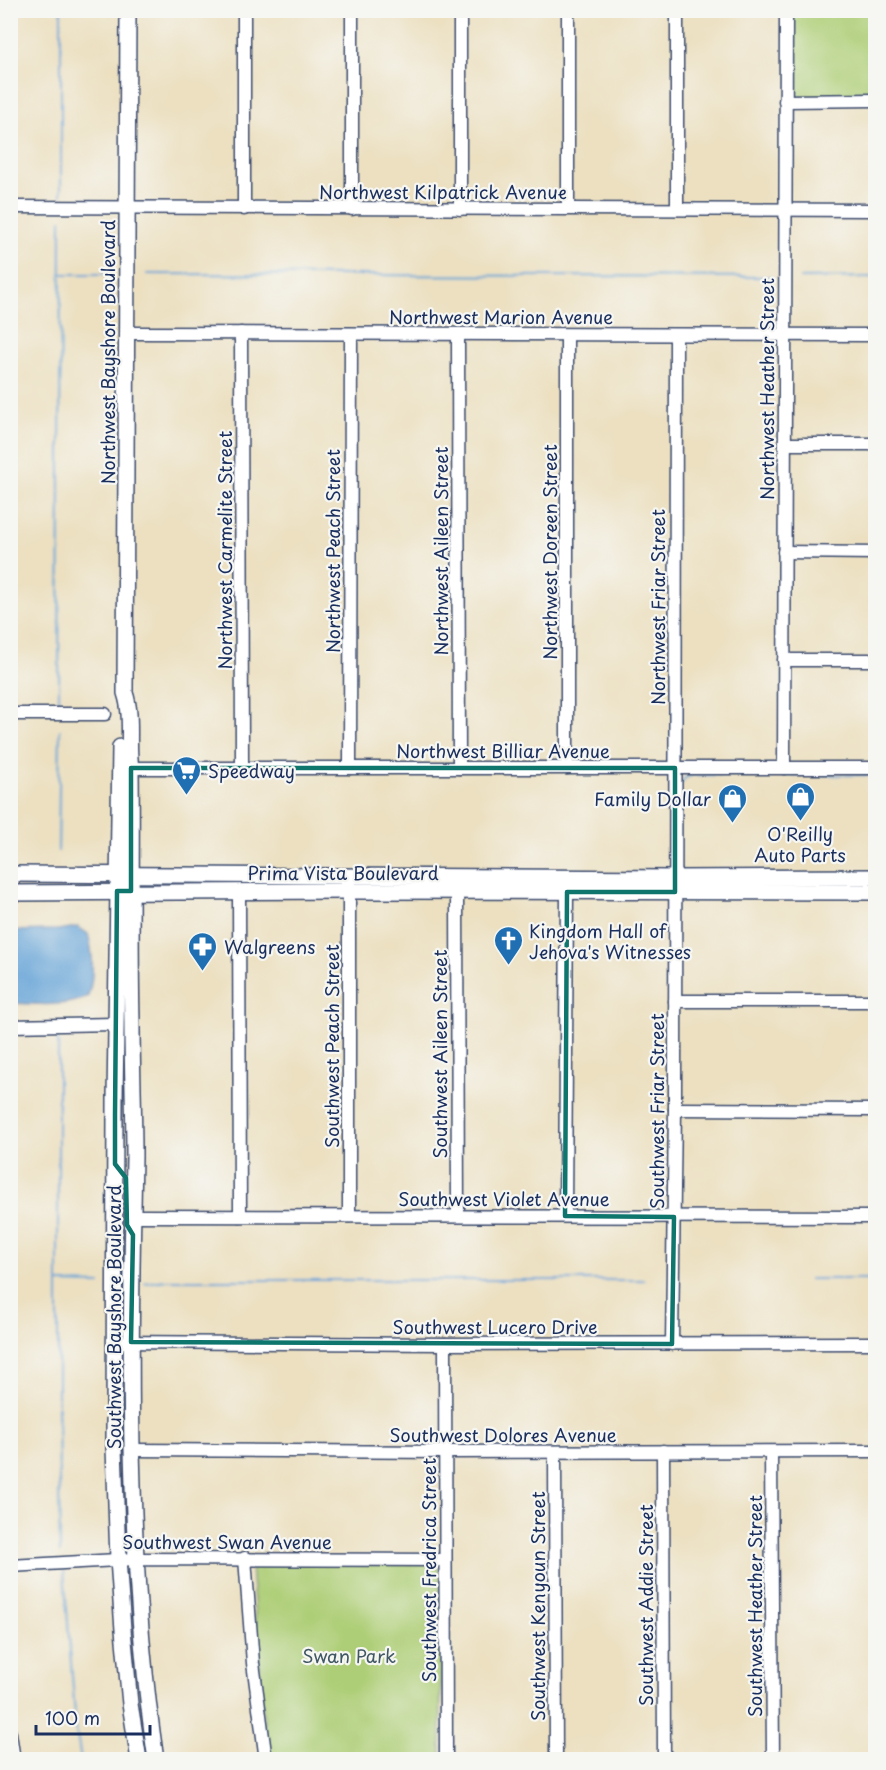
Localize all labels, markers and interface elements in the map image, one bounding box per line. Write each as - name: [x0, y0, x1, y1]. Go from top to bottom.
- street label: Northwest Kilpatrick Avenue: [319, 178, 567, 205]
- street label: Northwest Bayshore Boulevard: [94, 220, 121, 484]
- street label: Northwest Heather Street: [753, 278, 780, 500]
- street label: Northwest Marion Avenue: [389, 303, 613, 330]
- street label: Northwest Carmelite Street: [211, 431, 238, 669]
- street label: Northwest Doreen Street: [536, 444, 563, 660]
- street label: Northwest Aileen Street: [427, 446, 454, 656]
- street label: Northwest Peach Street: [319, 449, 346, 653]
- street label: Northwest Friar Street: [644, 509, 671, 705]
- street label: Northwest Billiar Avenue: [396, 737, 610, 764]
- supermarket icon: Speedway: [171, 754, 203, 796]
- place label: Speedway: [208, 757, 295, 784]
- shop icon: O'Reilly Auto Parts: [784, 780, 816, 822]
- shop icon: Family Dollar: [716, 782, 748, 824]
- place label: Family Dollar: [594, 785, 712, 812]
- place label: O'Reilly Auto Parts: [754, 820, 846, 868]
- street label: Prima Vista Boulevard: [247, 859, 439, 886]
- place label: Kingdom Hall of Jehova's Witnesses: [529, 917, 691, 965]
- church icon: Kingdom Hall of Jehova's Witnesses: [492, 924, 524, 966]
- pharmacy icon: Walgreens: [187, 930, 219, 972]
- place label: Walgreens: [224, 933, 315, 960]
- street label: Southwest Peach Street: [318, 944, 345, 1148]
- street label: Southwest Aileen Street: [426, 949, 453, 1159]
- street label: Southwest Friar Street: [643, 1013, 670, 1209]
- street label: Southwest Bayshore Boulevard: [100, 1185, 127, 1449]
- street label: Southwest Violet Avenue: [398, 1185, 610, 1212]
- street label: Southwest Lucero Drive: [393, 1313, 597, 1340]
- street label: Southwest Dolores Avenue: [389, 1421, 617, 1448]
- street label: Southwest Fredrica Street: [415, 1458, 442, 1682]
- street label: Southwest Kenyoun Street: [524, 1491, 551, 1721]
- street label: Southwest Heather Street: [741, 1495, 768, 1717]
- street label: Southwest Addie Street: [632, 1504, 659, 1706]
- street label: Southwest Swan Avenue: [122, 1528, 332, 1555]
- park label: Swan Park: [302, 1642, 396, 1669]
- scale bar: [36, 1698, 150, 1736]
- text: 100 m: [45, 1704, 100, 1731]

